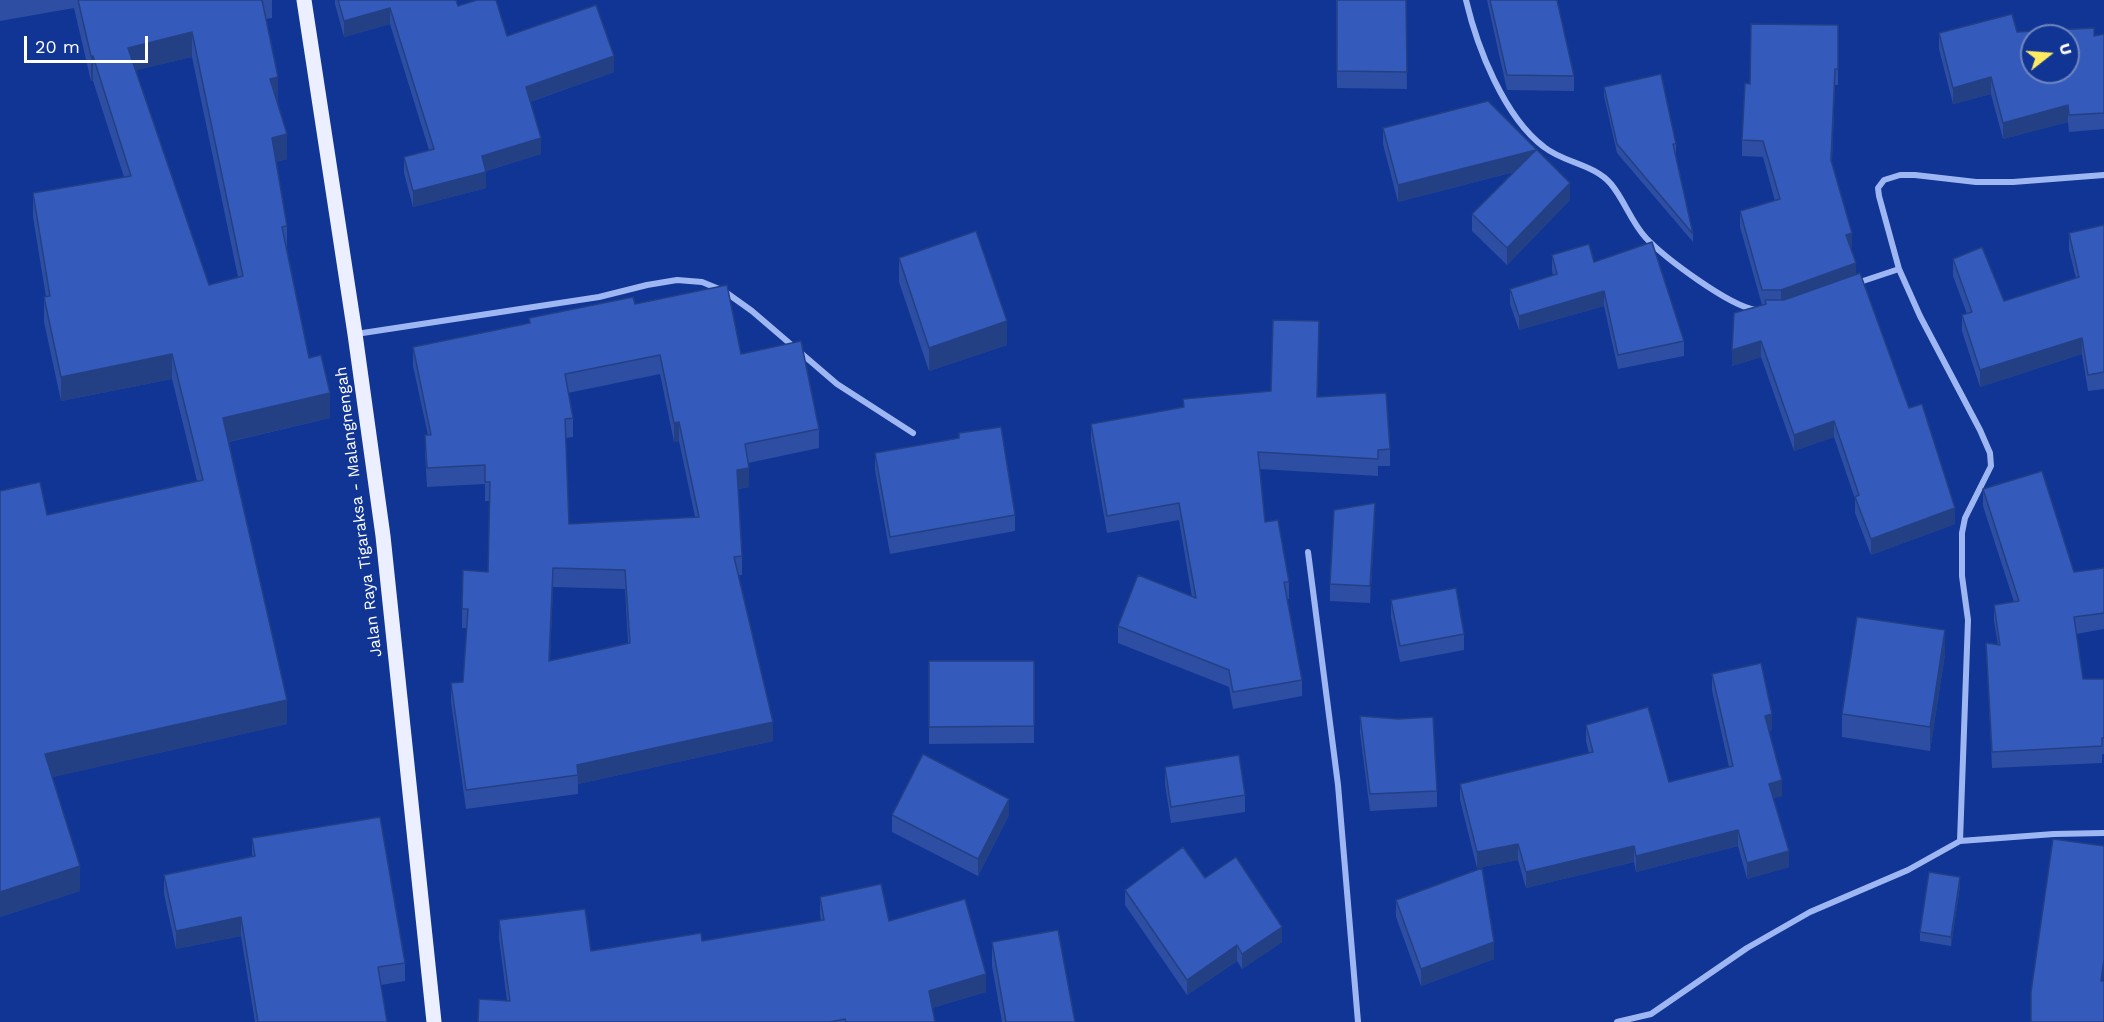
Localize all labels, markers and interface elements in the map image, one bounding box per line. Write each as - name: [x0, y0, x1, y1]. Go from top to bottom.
- scale bar: [27, 24, 152, 62]
- north arrow: [2020, 24, 2080, 84]
- text: 20 m: [35, 36, 80, 57]
- text: U: [2055, 41, 2077, 57]
- street label: Jalan Raya Tigaraksa - Malangnengah: [332, 366, 386, 658]

